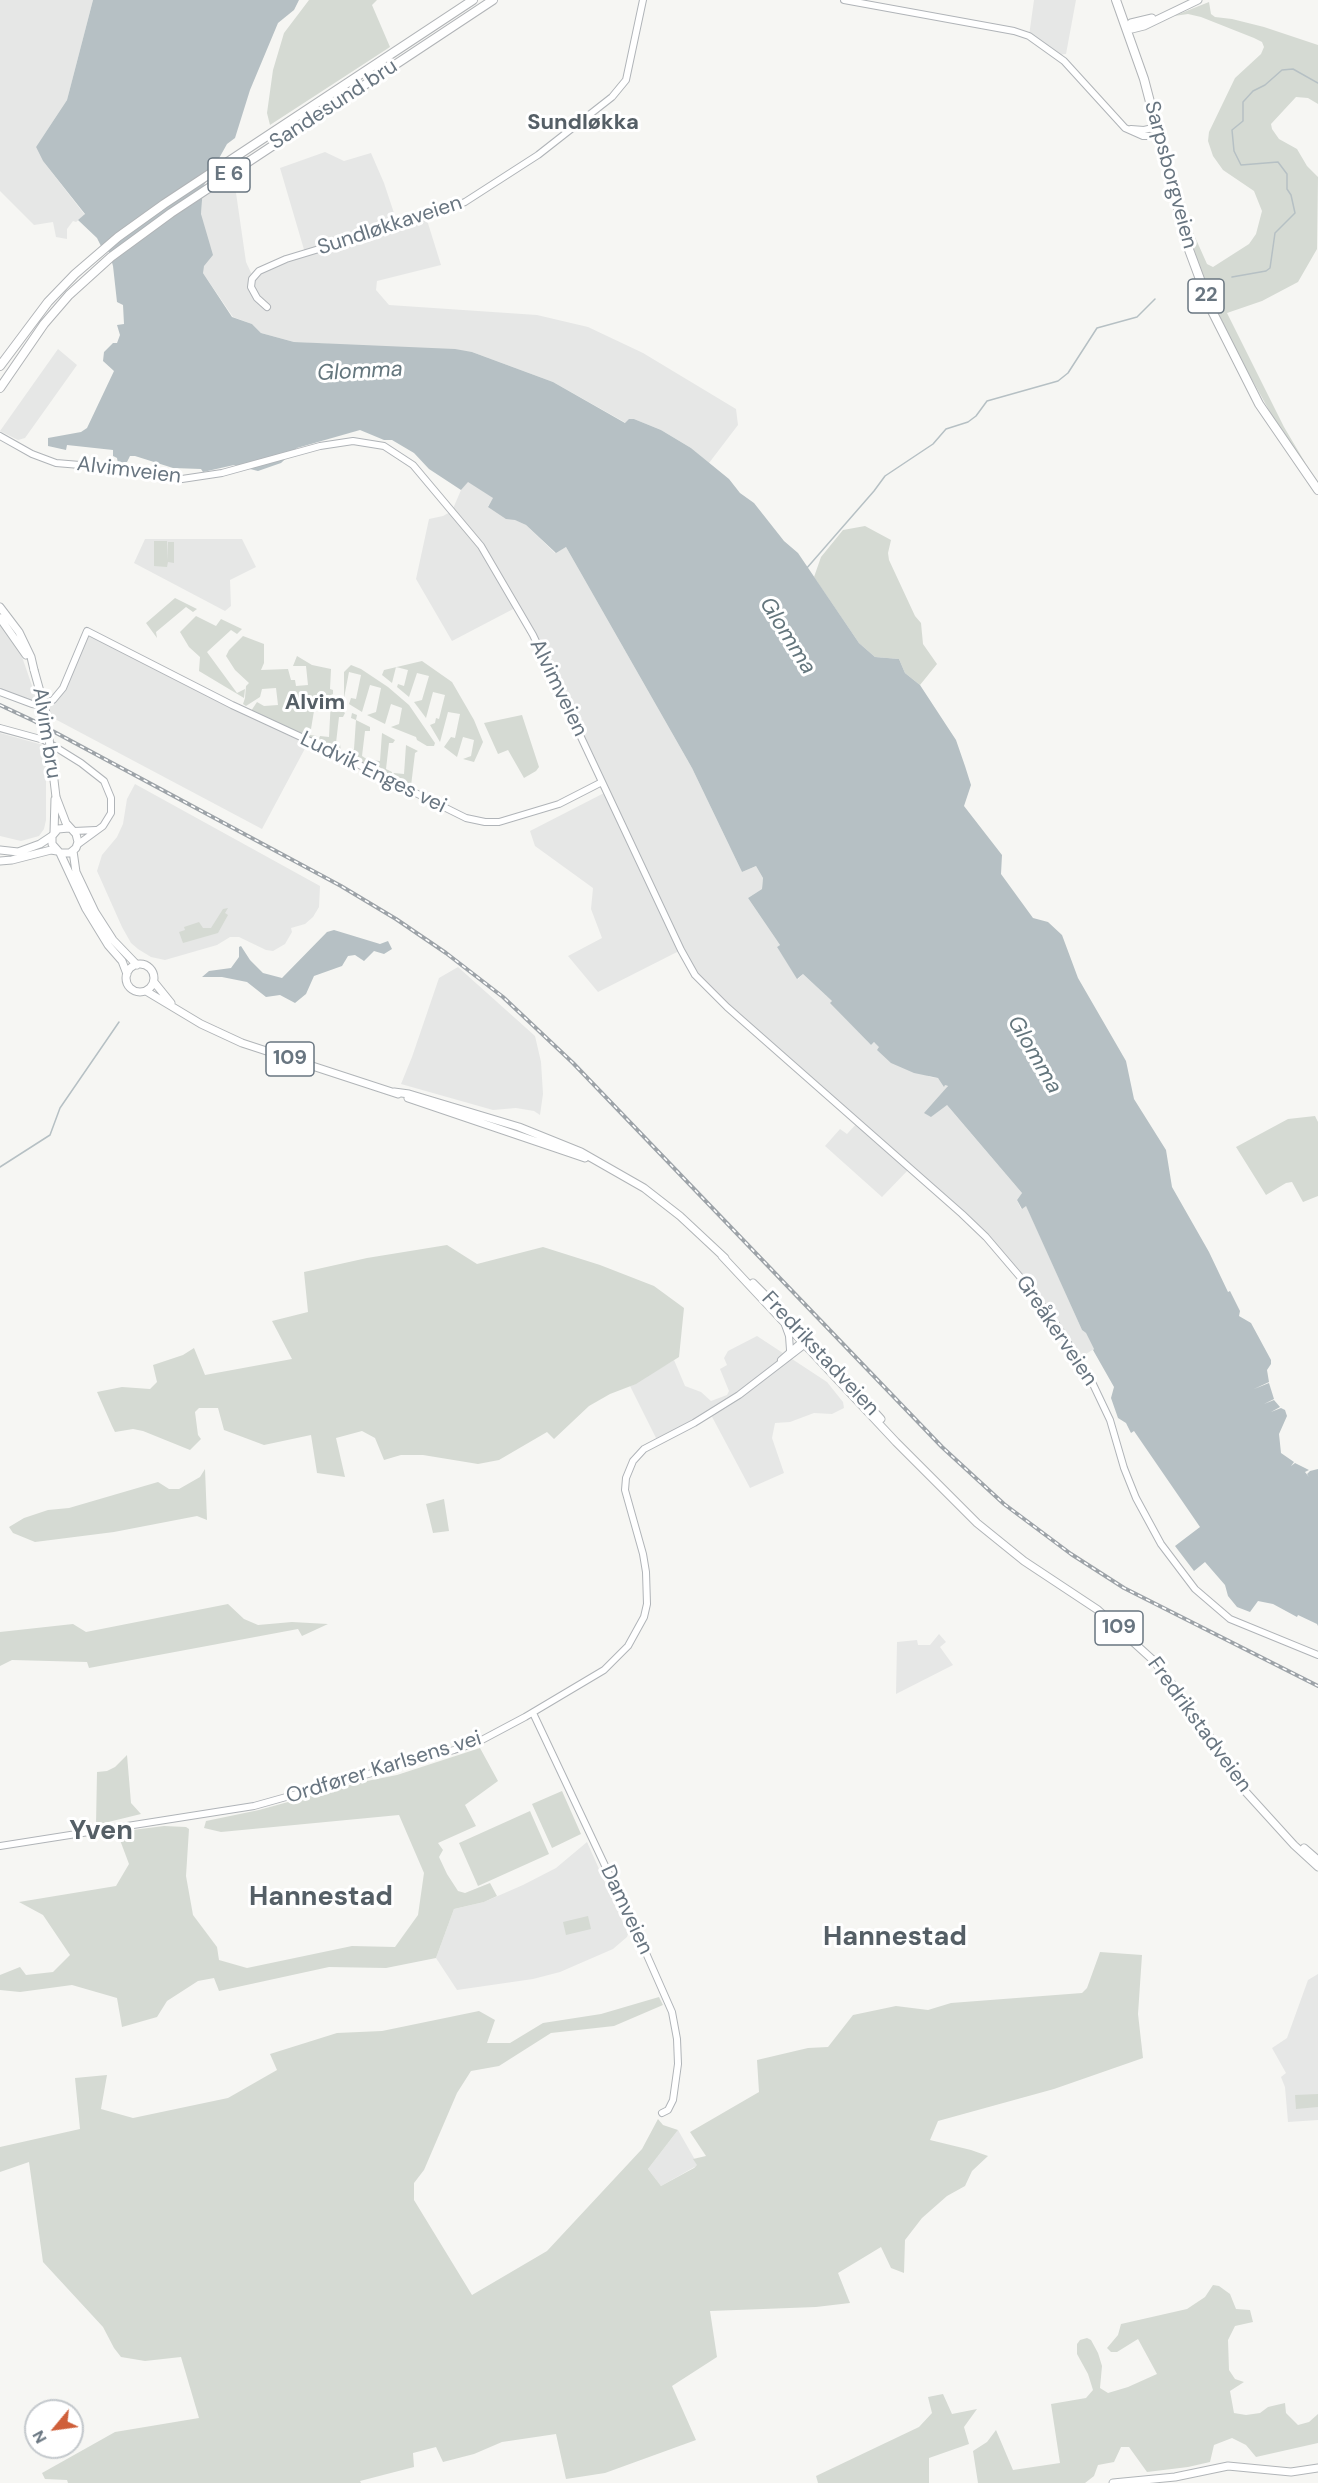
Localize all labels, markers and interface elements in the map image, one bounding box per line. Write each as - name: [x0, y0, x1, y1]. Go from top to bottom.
- street label: Sandesund bru: [265, 54, 403, 156]
- street label: Sarpsborgveien: [1138, 99, 1202, 251]
- district label: Sundløkka: [527, 110, 639, 136]
- road number: E 6: [208, 158, 250, 192]
- street label: Sundløkkaveien: [315, 191, 465, 261]
- road number: 22: [1188, 279, 1224, 313]
- water label: Glomma: [316, 357, 404, 387]
- street label: Alvimveien: [75, 452, 183, 490]
- water label: Glomma: [753, 593, 821, 679]
- street label: Alvimveien: [524, 635, 592, 741]
- street label: Alvim bru: [26, 686, 66, 780]
- district label: Alvim: [285, 690, 345, 716]
- street label: Ludvik Enges vei: [296, 727, 450, 819]
- water label: Glomma: [1001, 1011, 1067, 1099]
- road number: 109: [266, 1042, 314, 1076]
- street label: Greåkerveien: [1010, 1271, 1102, 1391]
- street label: Fredrikstadveien: [756, 1287, 884, 1421]
- road number: 109: [1095, 1611, 1143, 1645]
- street label: Fredrikstadveien: [1142, 1653, 1256, 1797]
- street label: Ordfører Karlsens vei: [283, 1726, 485, 1810]
- district label: Yven: [69, 1816, 133, 1848]
- street label: Damveien: [594, 1861, 658, 1959]
- district label: Hannestad: [249, 1882, 393, 1914]
- district label: Hannestad: [823, 1922, 967, 1954]
- north arrow: [24, 2399, 84, 2459]
- text: N: [28, 2427, 52, 2447]

